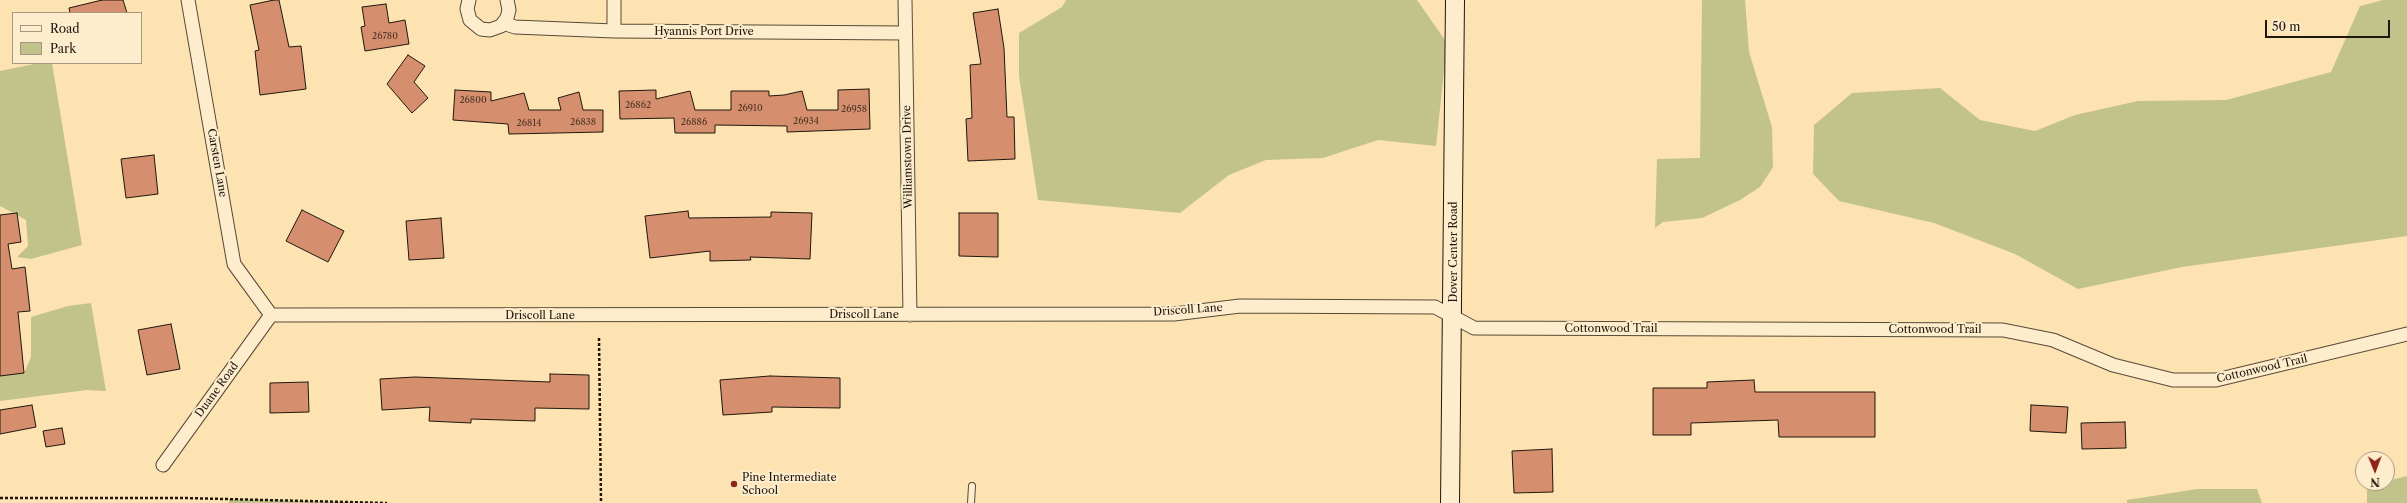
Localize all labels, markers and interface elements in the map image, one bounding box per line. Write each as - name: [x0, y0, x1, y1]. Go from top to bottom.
- legend: [12, 12, 142, 64]
- scale bar: [2267, 12, 2392, 38]
- text: 50 m: [2272, 19, 2301, 34]
- text: Road: [50, 21, 80, 36]
- street label: Hyannis Port Drive: [654, 25, 754, 39]
- house number: 26780: [372, 31, 398, 41]
- text: Park: [50, 41, 76, 56]
- house number: 26800: [459, 95, 487, 105]
- house number: 26862: [625, 100, 651, 110]
- house number: 26910: [737, 103, 763, 113]
- house number: 26958: [841, 104, 867, 114]
- street label: Williamstown Drive: [900, 105, 916, 209]
- house number: 26934: [793, 116, 819, 126]
- house number: 26838: [570, 117, 596, 127]
- house number: 26886: [681, 117, 707, 127]
- house number: 26814: [517, 118, 541, 128]
- street label: Carsten Lane: [204, 128, 230, 198]
- street label: Dover Center Road: [1447, 201, 1461, 303]
- street label: Driscoll Lane: [1153, 301, 1223, 319]
- street label: Driscoll Lane: [829, 308, 899, 322]
- street label: Driscoll Lane: [505, 309, 575, 323]
- street label: Cottonwood Trail: [1565, 322, 1657, 336]
- street label: Cottonwood Trail: [1889, 323, 1981, 337]
- street label: Cottonwood Trail: [2215, 352, 2309, 386]
- street label: Duane Road: [193, 360, 241, 420]
- north arrow: [2355, 451, 2395, 491]
- place label: Pine Intermediate School: [742, 471, 837, 497]
- text: N: [2370, 475, 2380, 489]
- marker: Pine Intermediate School: [729, 479, 739, 489]

